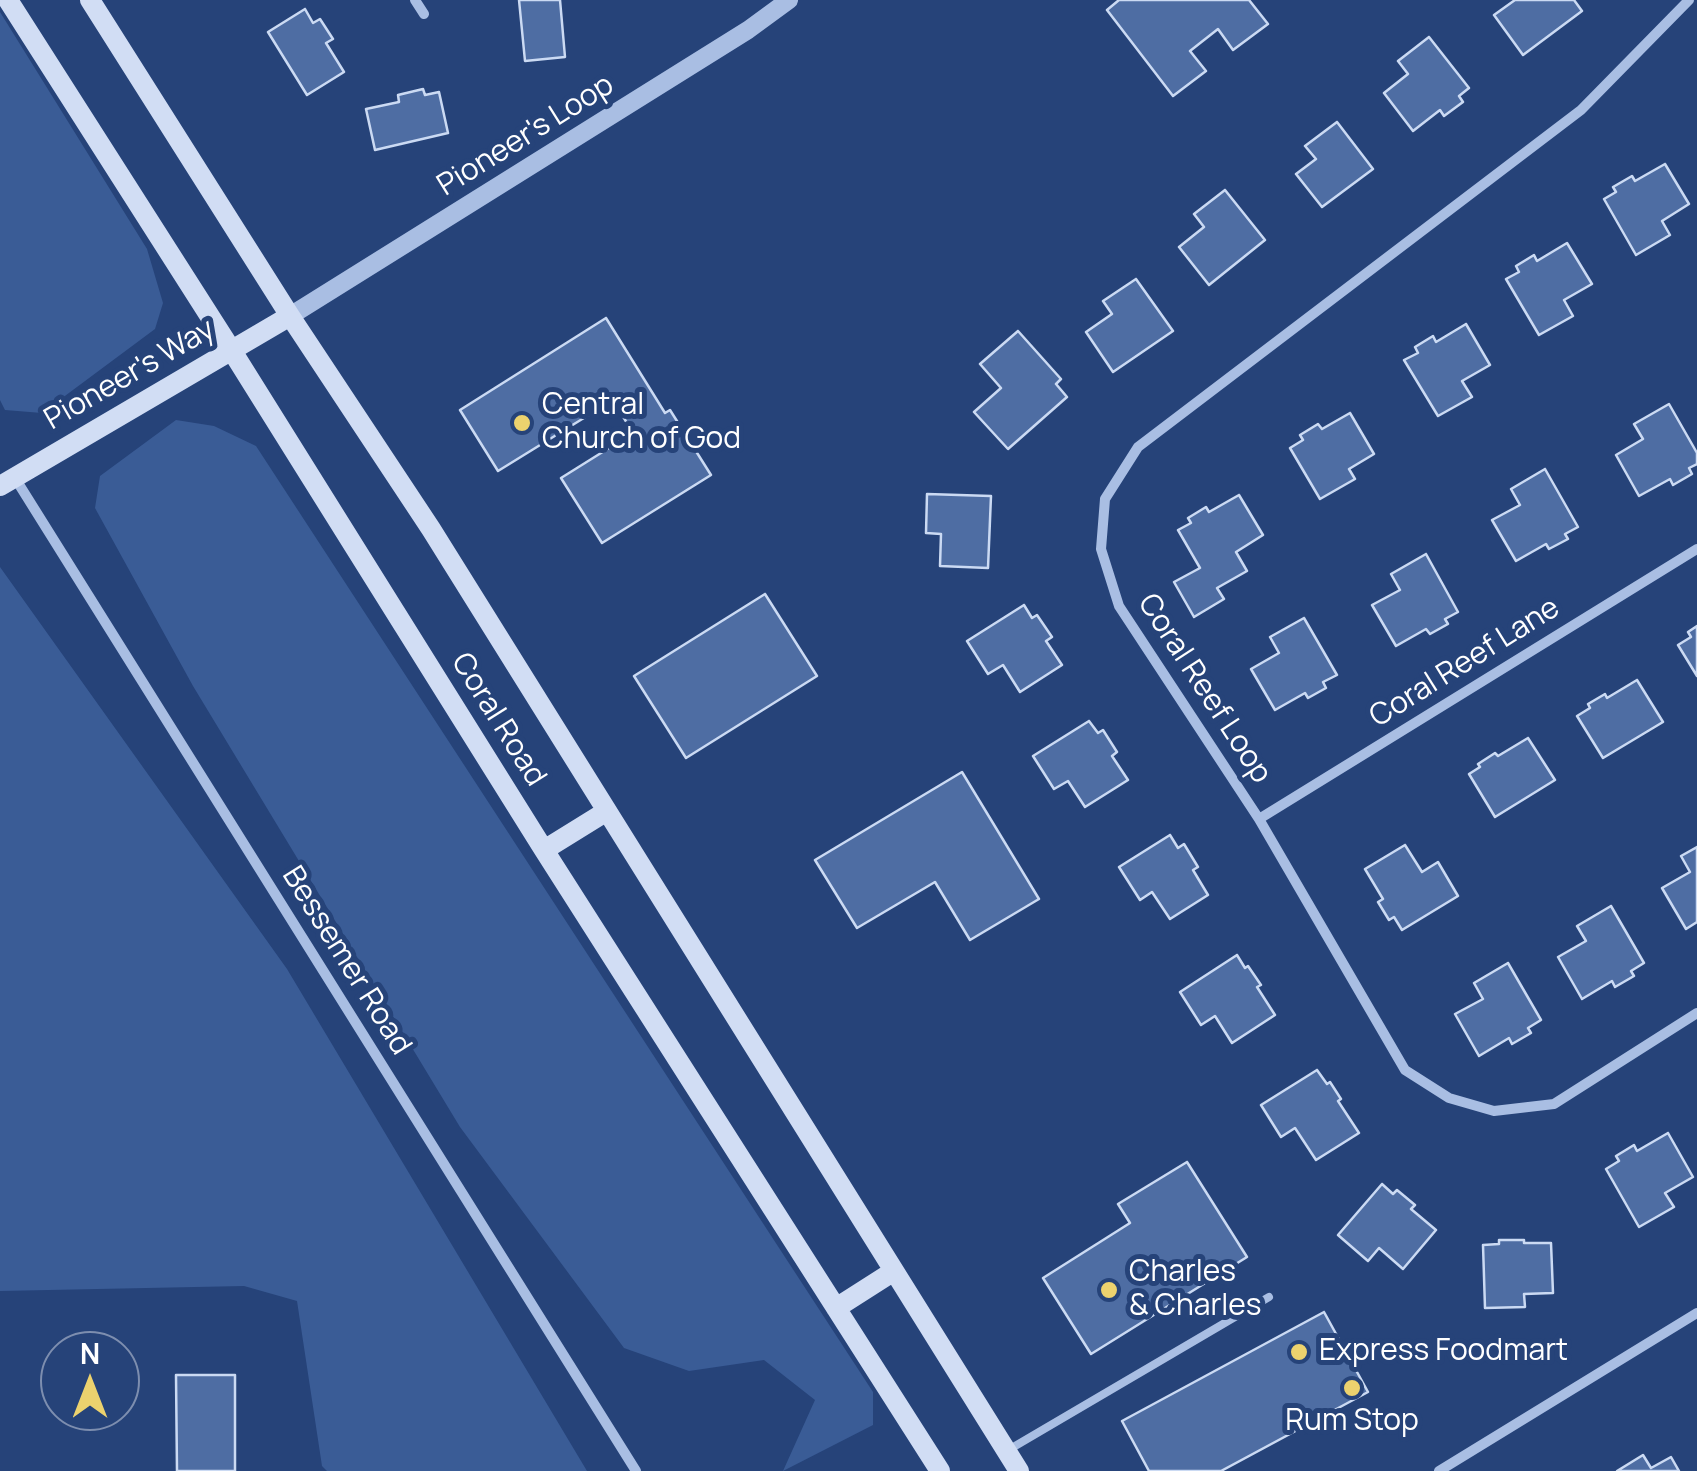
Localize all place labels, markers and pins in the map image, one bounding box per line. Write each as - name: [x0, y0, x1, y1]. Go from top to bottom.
- place label: Central Church of God: [542, 388, 741, 458]
- marker: Central Church of God: [511, 412, 533, 434]
- place label: Charles & Charles: [1129, 1255, 1262, 1326]
- marker: Charles & Charles: [1098, 1279, 1120, 1301]
- place label: Express Foodmart: [1319, 1334, 1568, 1370]
- marker: Express Foodmart: [1288, 1341, 1310, 1363]
- marker: Rum Stop: [1341, 1377, 1363, 1399]
- place label: Rum Stop: [1285, 1404, 1419, 1440]

